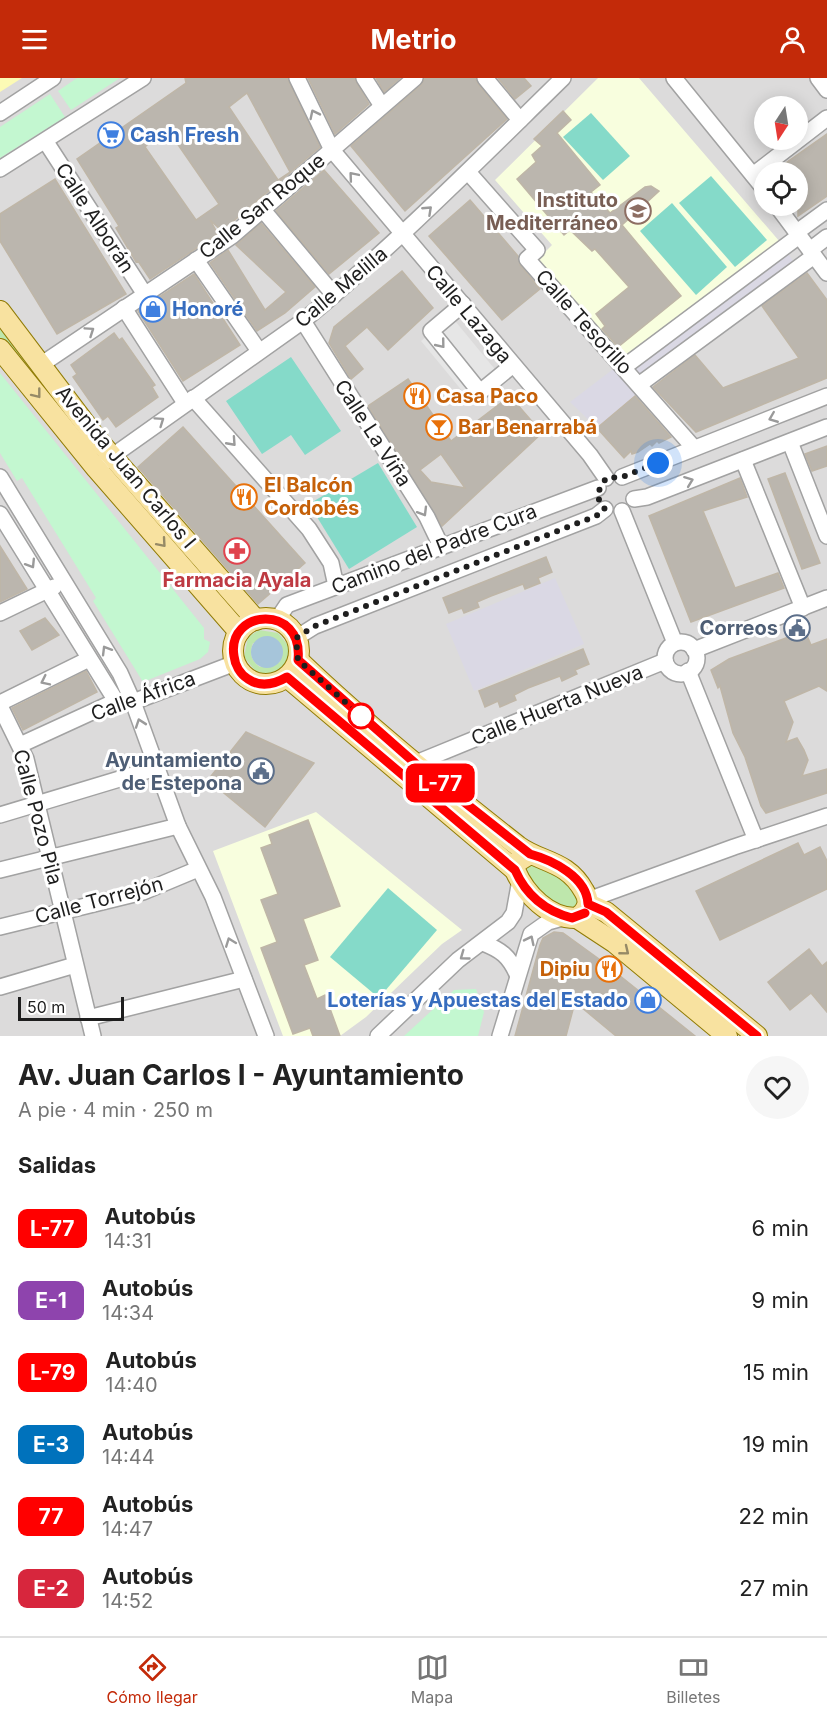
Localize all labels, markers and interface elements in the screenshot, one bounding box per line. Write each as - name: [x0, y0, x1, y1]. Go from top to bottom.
- icon: menu: [18, 23, 51, 56]
- text: Metrio: [370, 23, 457, 56]
- icon: person: [776, 23, 809, 56]
- north arrow: [754, 96, 808, 150]
- map controls: [754, 96, 808, 216]
- one-way arrow: [310, 109, 322, 120]
- supermarket icon: Cash Fresh: [96, 120, 126, 150]
- place label: Cash Fresh: [130, 123, 239, 147]
- street label: Calle San Roque: [194, 148, 330, 264]
- street label: Calle Alborán: [51, 159, 139, 277]
- button: locate: [754, 162, 808, 216]
- one-way arrow: [350, 172, 361, 183]
- place label: Instituto Mediterráneo: [486, 188, 618, 235]
- school or university icon: Instituto Mediterráneo: [623, 196, 653, 226]
- one-way arrow: [421, 206, 432, 217]
- street label: Calle Melilla: [290, 241, 392, 333]
- street label: Calle Lazaga: [421, 260, 517, 368]
- street label: Calle Tesorillo: [531, 265, 637, 379]
- shop icon: Honoré: [138, 294, 168, 324]
- place label: Honoré: [172, 297, 244, 321]
- one-way arrow: [84, 327, 95, 338]
- one-way arrow: [434, 337, 445, 348]
- street label: Calle La Viña: [330, 375, 416, 491]
- street label: Avenida Juan Carlos I: [51, 381, 201, 553]
- restaurant icon: Casa Paco: [402, 381, 432, 411]
- place label: Casa Paco: [436, 384, 538, 408]
- one-way arrow: [30, 387, 41, 398]
- one-way arrow: [768, 410, 778, 423]
- bar icon: Bar Benarrabá: [424, 412, 454, 442]
- place label: Bar Benarrabá: [458, 415, 597, 439]
- one-way arrow: [153, 417, 164, 428]
- one-way arrow: [225, 435, 236, 446]
- your location: [643, 448, 673, 478]
- place label: El Balcón Cordobés: [264, 473, 359, 520]
- one-way arrow: [683, 475, 694, 488]
- restaurant icon: El Balcón Cordobés: [229, 482, 259, 512]
- street label: Camino del Padre Cura: [328, 499, 540, 599]
- one-way arrow: [416, 506, 427, 517]
- pharmacy icon: Farmacia Ayala: [222, 536, 252, 566]
- one-way arrow: [155, 537, 166, 547]
- one-way arrow: [23, 558, 35, 568]
- place label: Farmacia Ayala: [163, 568, 311, 592]
- public building icon: Correos: [782, 613, 812, 643]
- place label: Correos: [700, 616, 778, 640]
- one-way arrow: [102, 646, 113, 656]
- street label: Calle Huerta Nueva: [468, 660, 646, 750]
- street label: Calle África: [87, 665, 199, 726]
- one-way arrow: [40, 673, 51, 685]
- unlabelled marker: [348, 703, 374, 729]
- one-way arrow: [135, 718, 148, 729]
- street label: Calle Pozo Pila: [8, 747, 68, 887]
- place label: Ayuntamiento de Estepona: [105, 748, 242, 795]
- public building icon: Ayuntamiento de Estepona: [246, 756, 276, 786]
- line badge: L-77: [398, 764, 482, 802]
- text: L-77: [418, 771, 462, 796]
- street label: Calle Torrejón: [32, 871, 166, 929]
- one-way arrow: [522, 936, 534, 947]
- one-way arrow: [225, 938, 237, 949]
- one-way arrow: [619, 944, 630, 955]
- one-way arrow: [459, 949, 470, 960]
- restaurant icon: Dipiu: [594, 954, 624, 984]
- place label: Dipiu: [540, 957, 590, 981]
- shop icon: Loterías y Apuestas del Estado: [633, 985, 663, 1015]
- place label: Loterías y Apuestas del Estado: [327, 988, 628, 1012]
- scale bar: [18, 994, 124, 1022]
- text: 50 m: [27, 997, 65, 1017]
- button: heart: [746, 1056, 809, 1119]
- text: Av. Juan Carlos I - Ayuntamiento: [18, 1058, 464, 1092]
- text: A pie · 4 min · 250 m: [18, 1098, 213, 1122]
- text: Salidas: [18, 1152, 96, 1178]
- text: Autobús: [105, 1203, 196, 1229]
- text: 6 min: [752, 1215, 809, 1241]
- text: L-77: [30, 1216, 75, 1241]
- text: 14:31: [105, 1229, 152, 1253]
- text: Autobús: [102, 1275, 193, 1301]
- text: 9 min: [752, 1287, 809, 1313]
- text: E-1: [35, 1288, 67, 1313]
- text: 14:34: [102, 1301, 154, 1325]
- text: Autobús: [105, 1347, 197, 1373]
- text: 15 min: [743, 1359, 809, 1385]
- text: L-79: [30, 1360, 75, 1385]
- text: 14:40: [105, 1373, 158, 1397]
- text: Autobús: [102, 1419, 193, 1445]
- text: 19 min: [743, 1431, 809, 1457]
- text: E-3: [33, 1432, 69, 1457]
- text: 14:44: [102, 1445, 155, 1469]
- text: Autobús: [102, 1491, 193, 1517]
- text: 22 min: [738, 1503, 809, 1529]
- text: 77: [39, 1504, 63, 1529]
- text: 14:47: [102, 1517, 153, 1541]
- text: Autobús: [102, 1563, 193, 1589]
- text: 27 min: [739, 1575, 809, 1601]
- text: E-2: [33, 1576, 69, 1601]
- text: 14:52: [102, 1589, 153, 1613]
- tab: Cómo llegar: [107, 1651, 198, 1707]
- tab: Mapa: [411, 1651, 453, 1707]
- tab: Billetes: [666, 1651, 720, 1707]

